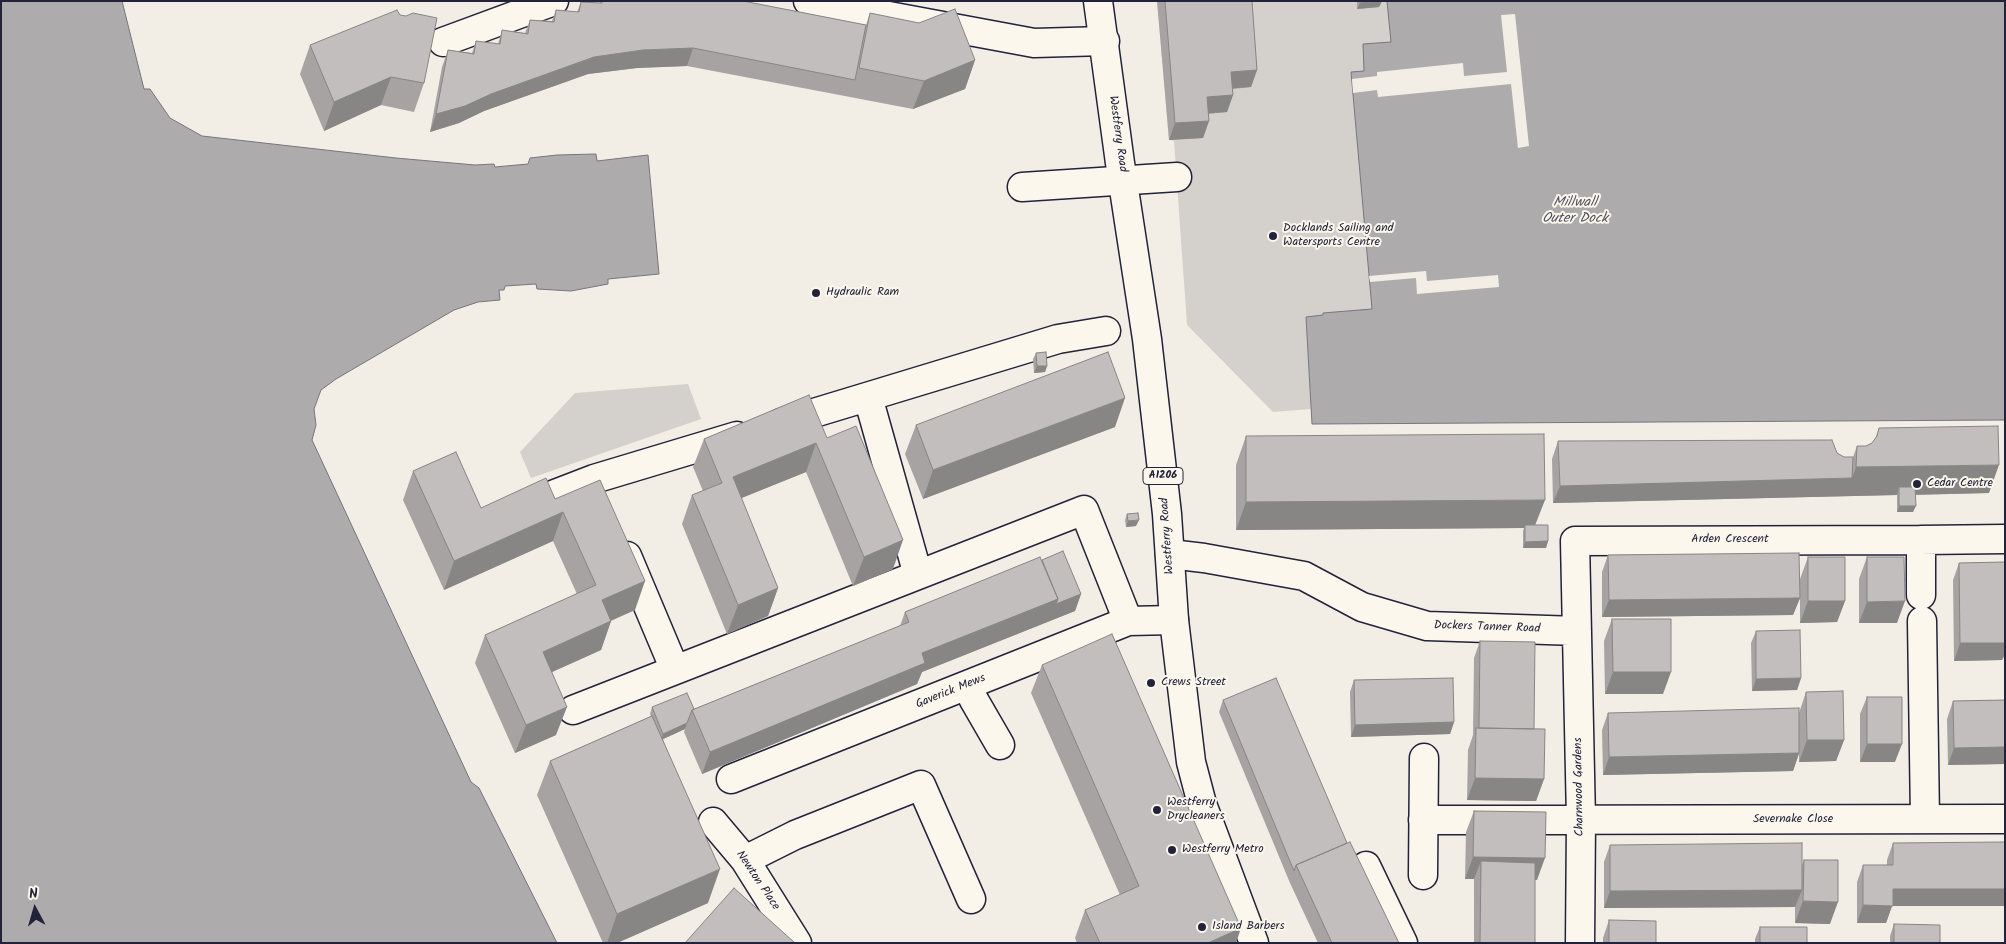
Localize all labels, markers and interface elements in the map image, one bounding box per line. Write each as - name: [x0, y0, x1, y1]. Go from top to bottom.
- street label: Westferry Road: [1105, 95, 1129, 173]
- water label: Millwall Outer Dock: [1542, 196, 1608, 228]
- place label: Docklands Sailing and Watersports Centre: [1283, 222, 1394, 250]
- marker: Docklands Sailing and Watersports Centre: [1267, 230, 1279, 242]
- place label: Hydraulic Ram: [826, 286, 899, 300]
- marker: Hydraulic Ram: [810, 287, 822, 299]
- road number: A1206: [1143, 468, 1183, 484]
- place label: Cedar Centre: [1927, 477, 1993, 491]
- marker: Cedar Centre: [1911, 478, 1923, 490]
- street label: Westferry Road: [1158, 497, 1178, 575]
- street label: Arden Crescent: [1691, 533, 1769, 547]
- street label: Dockers Tanner Road: [1434, 619, 1540, 637]
- street label: Gaverick Mews: [914, 671, 988, 713]
- place label: Crews Street: [1161, 676, 1226, 690]
- marker: Crews Street: [1145, 677, 1157, 689]
- street label: Charnwood Gardens: [1572, 737, 1588, 837]
- place label: Westferry Drycleaners: [1167, 796, 1225, 824]
- marker: Westferry Drycleaners: [1151, 804, 1163, 816]
- street label: Severnake Close: [1753, 813, 1833, 827]
- place label: Westferry Metro: [1182, 843, 1264, 857]
- marker: Westferry Metro: [1166, 844, 1178, 856]
- street label: Newton Place: [732, 848, 782, 914]
- text: N: [28, 883, 39, 905]
- north arrow: [10, 884, 60, 934]
- place label: Island Barbers: [1212, 920, 1285, 934]
- marker: Island Barbers: [1196, 921, 1208, 933]

